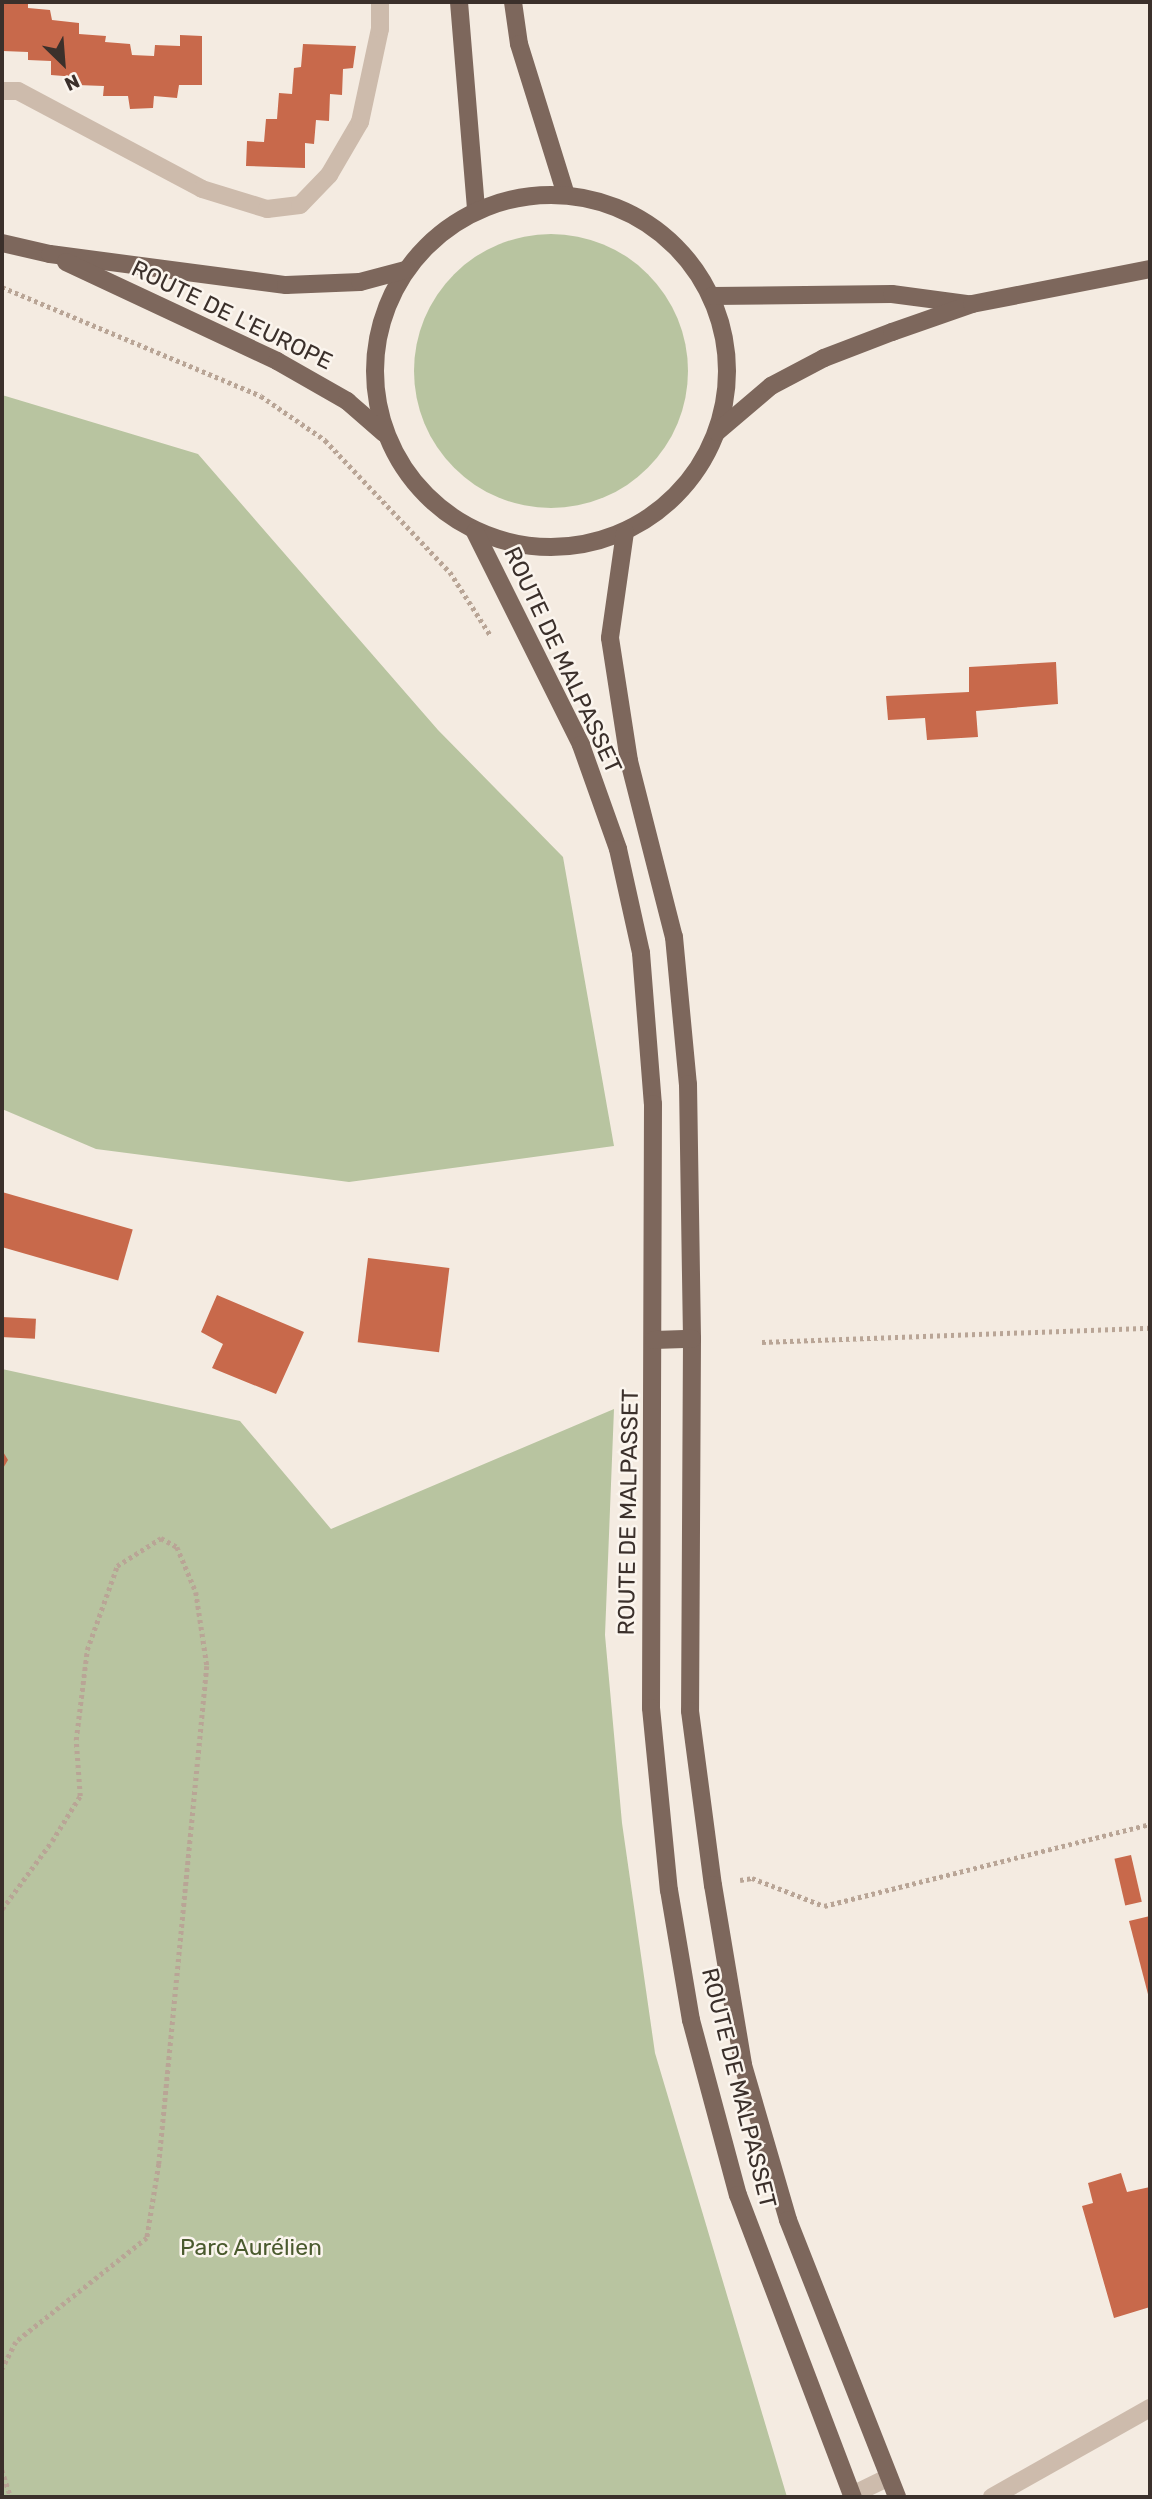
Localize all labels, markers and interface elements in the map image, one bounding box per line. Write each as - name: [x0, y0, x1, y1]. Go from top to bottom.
- north arrow: [28, 28, 98, 98]
- text: N: [61, 69, 83, 96]
- street label: ROUTE DE L'EUROPE: [127, 254, 337, 376]
- street label: ROUTE DE MALPASSET: [498, 542, 628, 778]
- street label: ROUTE DE MALPASSET: [612, 1389, 644, 1635]
- street label: ROUTE DE MALPASSET: [696, 1965, 782, 2211]
- park label: Parc Aurélien: [180, 2233, 322, 2261]

